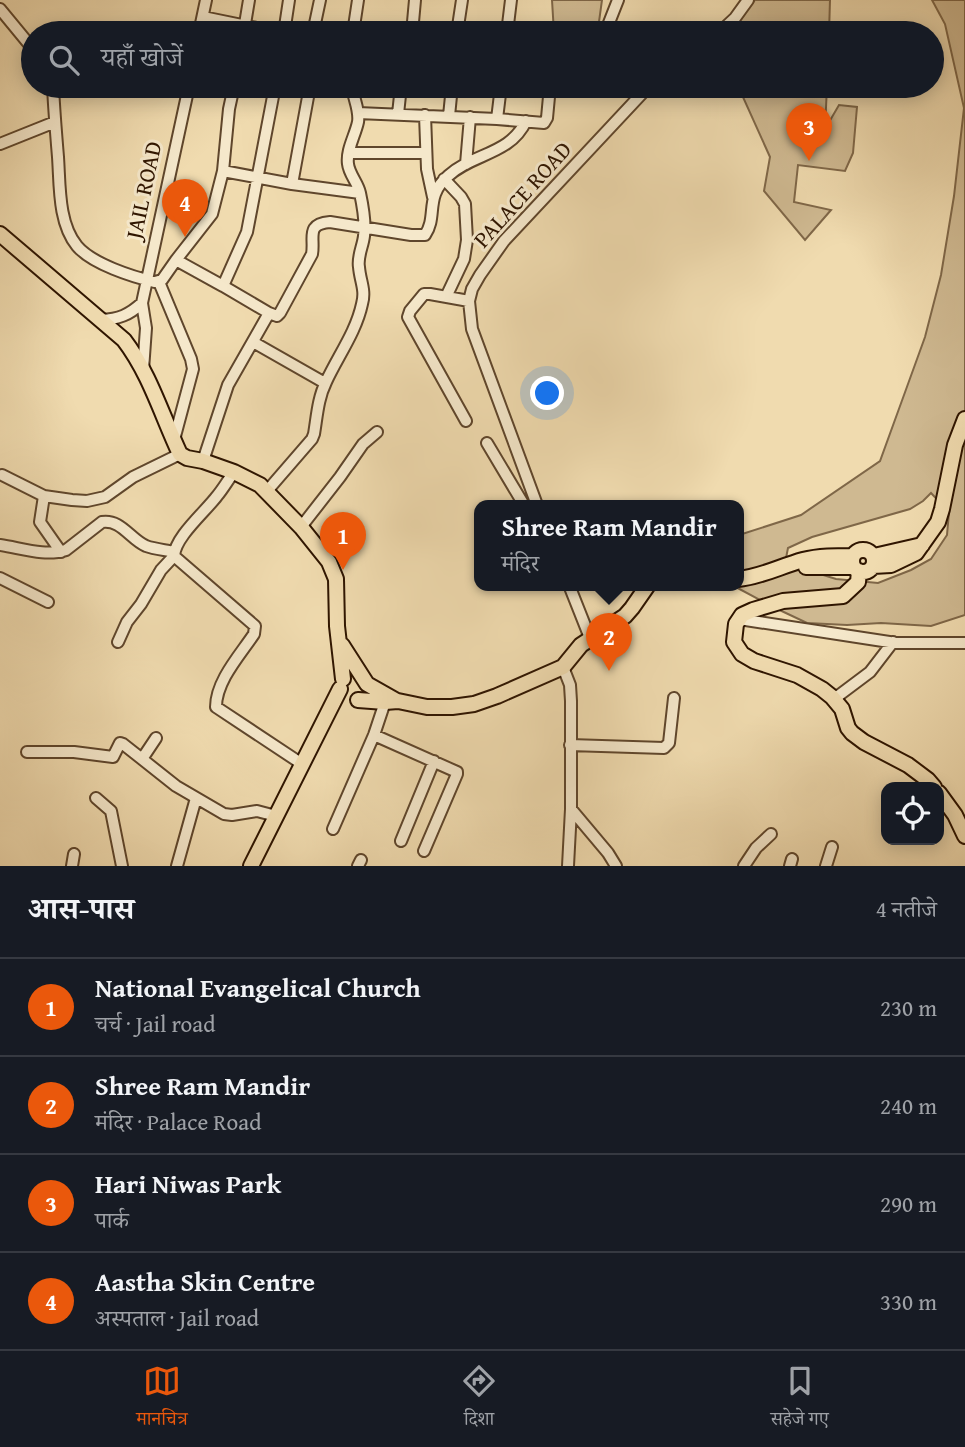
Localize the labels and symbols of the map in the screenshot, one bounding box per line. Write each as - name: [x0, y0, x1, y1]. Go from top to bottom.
- pin: 3: [786, 103, 832, 161]
- street label: PALACE ROAD: [465, 133, 579, 255]
- street label: JAIL ROAD: [116, 138, 169, 245]
- pin: 4: [162, 179, 208, 237]
- your location: [530, 376, 564, 410]
- pin: 1: [320, 512, 366, 570]
- pin: 2: [586, 613, 632, 671]

